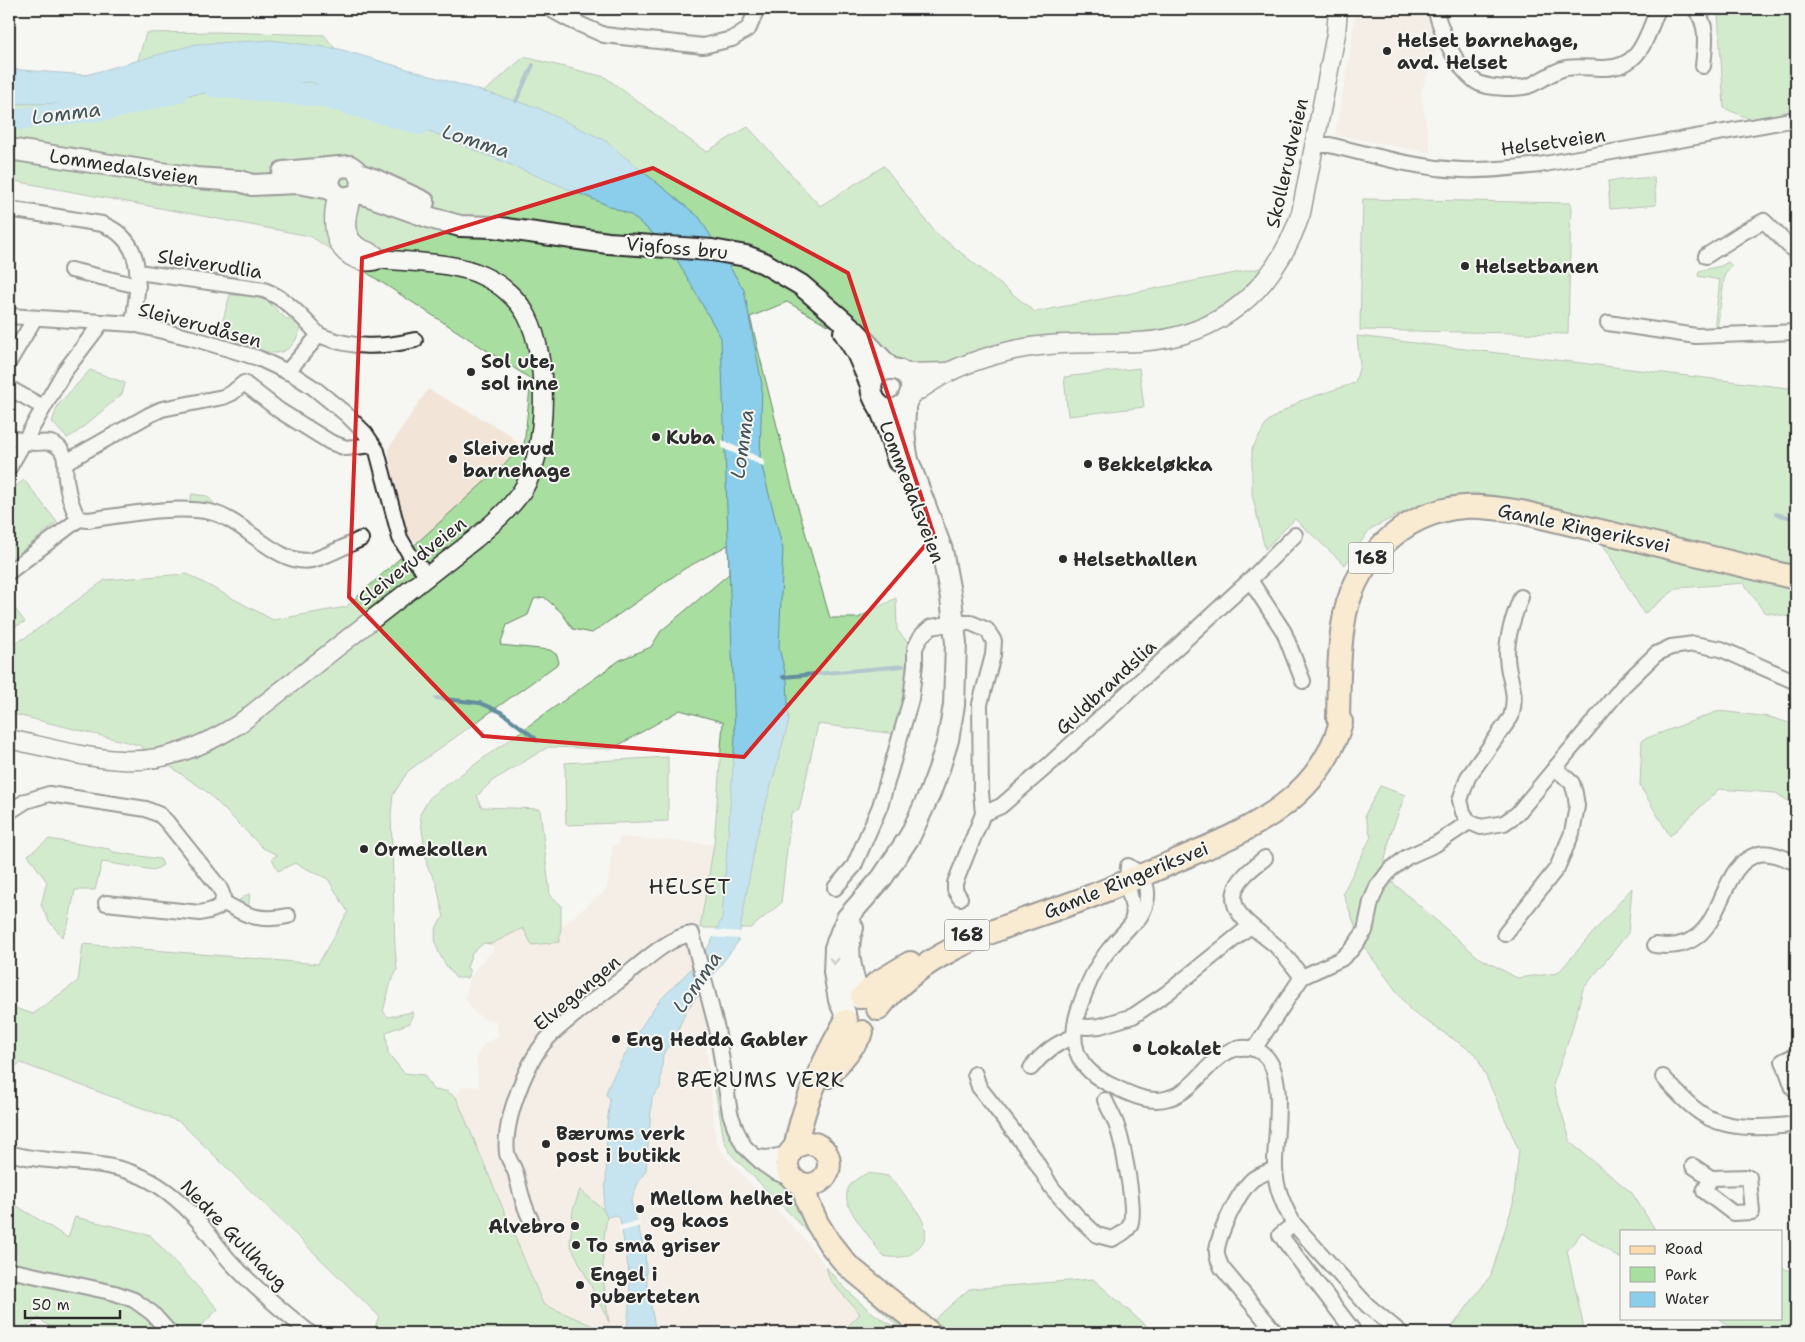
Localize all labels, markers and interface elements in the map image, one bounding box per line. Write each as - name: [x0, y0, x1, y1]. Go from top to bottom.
- place label: Helset barnehage, avd. Helset: [1397, 28, 1578, 75]
- marker: Helset barnehage, avd. Helset: [1381, 45, 1393, 57]
- water label: Lomma: [30, 96, 102, 130]
- street label: Skollerudveien: [1260, 96, 1314, 230]
- water label: Lomma: [439, 118, 513, 164]
- street label: Helsetveien: [1499, 122, 1607, 162]
- street label: Lommedalsveien: [48, 143, 200, 191]
- street label: Vigfoss bru: [625, 231, 729, 265]
- street label: Sleiverudlia: [156, 243, 264, 285]
- place label: Helsetbanen: [1475, 254, 1599, 279]
- marker: Helsetbanen: [1459, 260, 1471, 272]
- street label: Sleiverudåsen: [136, 297, 264, 353]
- place label: Sol ute, sol inne: [481, 349, 559, 396]
- marker: Sol ute, sol inne: [465, 366, 477, 378]
- water label: Lomma: [724, 408, 760, 480]
- street label: Lommedalsveien: [873, 417, 951, 567]
- place label: Kuba: [666, 425, 715, 450]
- marker: Kuba: [650, 431, 662, 443]
- place label: Sleiverud barnehage: [463, 436, 571, 483]
- place label: Bekkeløkka: [1098, 452, 1213, 477]
- marker: Sleiverud barnehage: [447, 453, 459, 465]
- marker: Bekkeløkka: [1082, 458, 1094, 470]
- street label: Gamle Ringeriksvei: [1495, 498, 1673, 558]
- street label: Sleiverudveien: [353, 511, 471, 611]
- road number: 168: [1348, 542, 1394, 574]
- place label: Helsethallen: [1073, 547, 1197, 572]
- marker: Helsethallen: [1057, 553, 1069, 565]
- street label: Guldbrandslia: [1050, 634, 1162, 740]
- street label: Gamle Ringeriksvei: [1040, 836, 1212, 924]
- place label: Ormekollen: [374, 837, 488, 862]
- marker: Ormekollen: [358, 843, 370, 855]
- district label: HELSET: [649, 873, 731, 901]
- road number: 168: [944, 920, 990, 950]
- water label: Lomma: [666, 946, 728, 1018]
- street label: Elvegangen: [528, 949, 626, 1037]
- one-way arrow: [829, 957, 840, 965]
- place label: Eng Hedda Gabler: [626, 1027, 808, 1052]
- marker: Eng Hedda Gabler: [610, 1033, 622, 1045]
- place label: Lokalet: [1147, 1036, 1221, 1061]
- marker: Lokalet: [1131, 1042, 1143, 1054]
- district label: BÆRUMS VERK: [677, 1066, 845, 1094]
- place label: Bærums verk post i butikk: [556, 1121, 685, 1168]
- marker: Bærums verk post i butikk: [540, 1138, 552, 1150]
- street label: Nedre Gullhaug: [175, 1174, 293, 1296]
- place label: Mellom helhet og kaos: [650, 1186, 793, 1233]
- marker: Mellom helhet og kaos: [634, 1203, 646, 1215]
- place label: Alvebro: [488, 1214, 565, 1239]
- marker: Alvebro: [569, 1220, 581, 1232]
- legend: [1620, 1230, 1782, 1320]
- place label: To små griser: [586, 1233, 721, 1258]
- marker: To små griser: [570, 1239, 582, 1251]
- text: Road: [1665, 1239, 1703, 1259]
- place label: Engel i puberteten: [590, 1262, 700, 1309]
- text: Park: [1665, 1265, 1697, 1285]
- marker: Engel i puberteten: [574, 1279, 586, 1291]
- scale bar: [25, 1287, 120, 1319]
- text: Water: [1665, 1289, 1709, 1309]
- text: 50 m: [32, 1295, 70, 1315]

